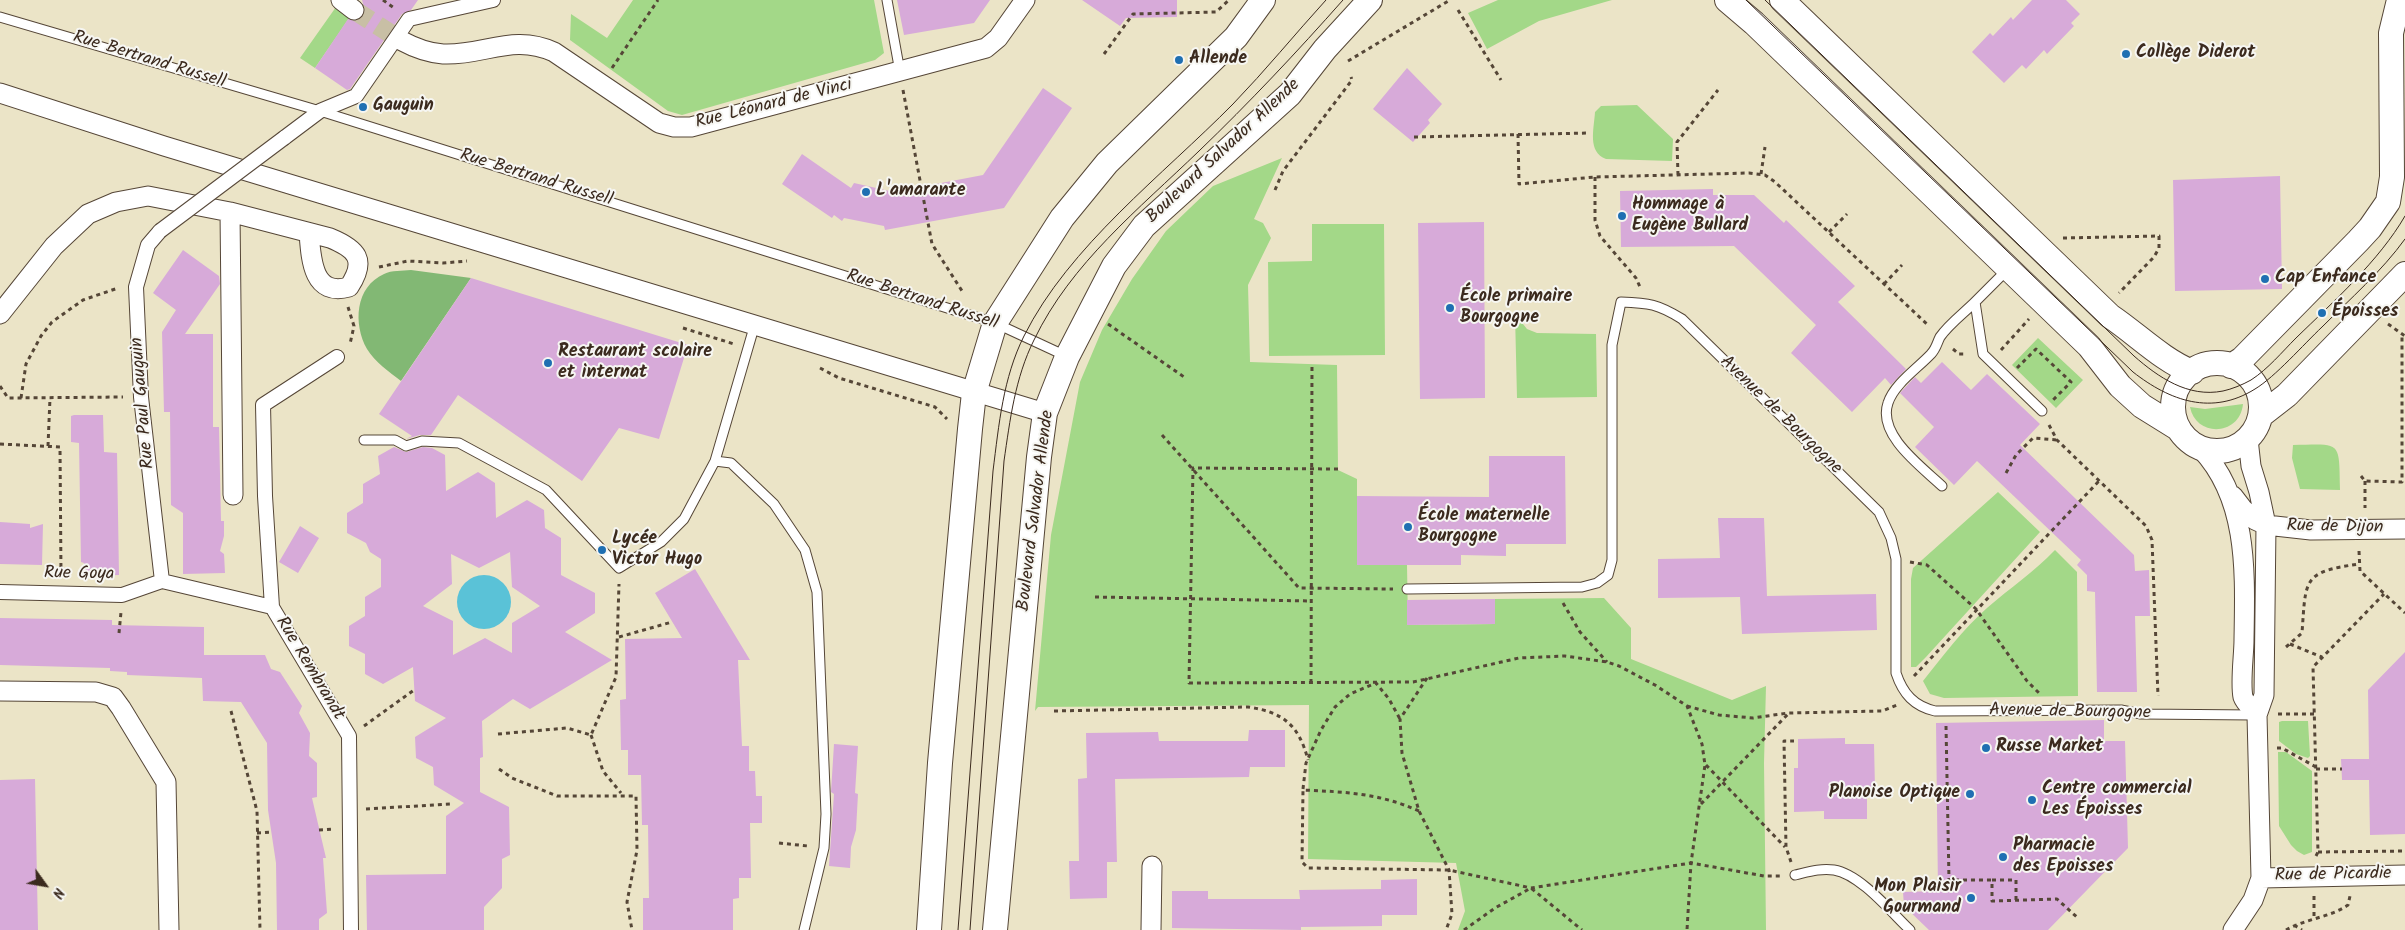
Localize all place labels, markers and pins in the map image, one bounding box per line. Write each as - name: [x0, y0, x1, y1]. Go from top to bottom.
- place label: Collège Diderot: [2136, 43, 2255, 65]
- marker: Collège Diderot: [2120, 48, 2132, 60]
- place label: Allende: [1189, 49, 1247, 71]
- marker: Allende: [1173, 54, 1185, 66]
- place label: Gauguin: [373, 96, 434, 118]
- marker: Gauguin: [357, 101, 369, 113]
- place label: L'amarante: [876, 181, 965, 203]
- marker: L'amarante: [860, 186, 872, 198]
- place label: Hommage à Eugène Bullard: [1632, 195, 1748, 238]
- marker: Hommage à Eugène Bullard: [1616, 210, 1628, 222]
- place label: Cap Enfance: [2275, 268, 2376, 290]
- marker: Cap Enfance: [2259, 273, 2271, 285]
- place label: École primaire Bourgogne: [1460, 287, 1572, 330]
- marker: École primaire Bourgogne: [1444, 302, 1456, 314]
- place label: Époisses: [2332, 302, 2398, 324]
- marker: Époisses: [2316, 307, 2328, 319]
- place label: Restaurant scolaire et internat: [558, 342, 712, 384]
- marker: Restaurant scolaire et internat: [542, 357, 554, 369]
- place label: École maternelle Bourgogne: [1418, 506, 1550, 548]
- marker: École maternelle Bourgogne: [1402, 521, 1414, 533]
- place label: Lycée Victor Hugo: [612, 529, 702, 572]
- marker: Lycée Victor Hugo: [596, 544, 608, 556]
- place label: Russe Market: [1996, 737, 2103, 759]
- marker: Russe Market: [1980, 742, 1992, 754]
- place label: Centre commercial Les Époisses: [2042, 779, 2191, 822]
- place label: Planoise Optique: [1829, 783, 1960, 805]
- marker: Planoise Optique: [1964, 788, 1976, 800]
- marker: Centre commercial Les Époisses: [2026, 794, 2038, 806]
- place label: Pharmacie des Epoisses: [2013, 836, 2113, 879]
- marker: Pharmacie des Epoisses: [1997, 851, 2009, 863]
- place label: Mon Plaisir Gourmand: [1874, 877, 1961, 920]
- marker: Mon Plaisir Gourmand: [1965, 892, 1977, 904]

